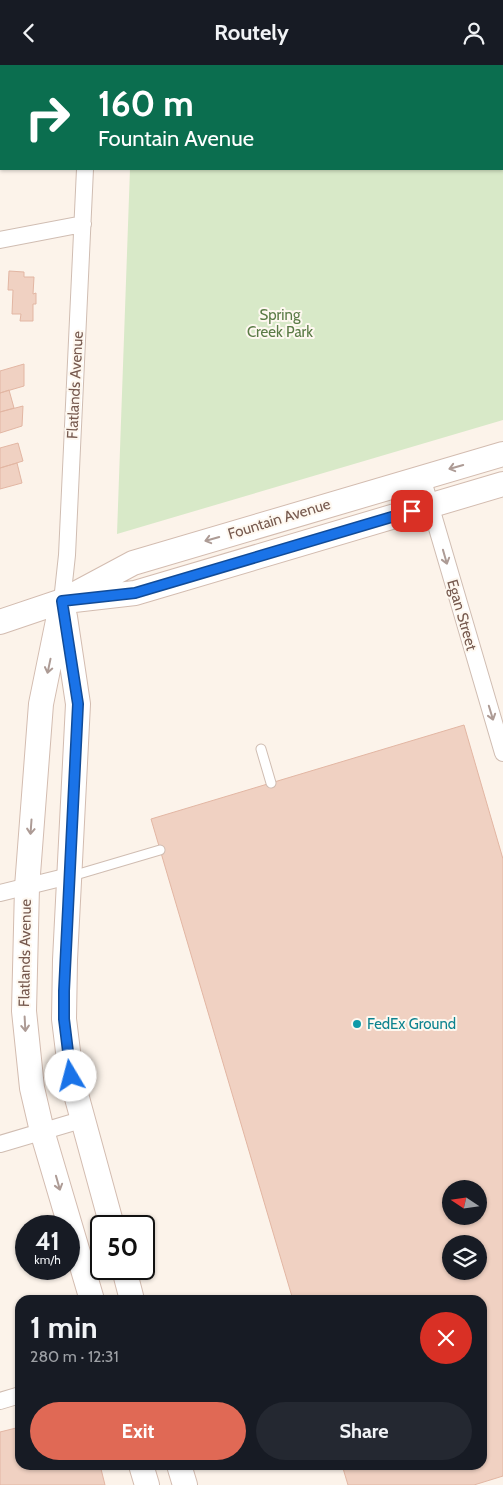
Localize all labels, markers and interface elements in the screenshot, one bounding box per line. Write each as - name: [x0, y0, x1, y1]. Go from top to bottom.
- icon: back: [15, 19, 43, 47]
- text: Routely: [214, 19, 289, 46]
- icon: person: [460, 19, 488, 47]
- text: 160 m: [98, 82, 194, 125]
- icon: right: [15, 85, 80, 150]
- text: Fountain Avenue: [98, 125, 254, 152]
- park label: Spring Creek Park: [247, 306, 313, 341]
- street label: Flatlands Avenue: [63, 330, 87, 439]
- one-way arrow: [449, 463, 465, 472]
- pin: [391, 490, 433, 532]
- street label: Fountain Avenue: [226, 495, 333, 543]
- icon: arrive: [398, 497, 426, 525]
- one-way arrow: [204, 535, 220, 545]
- one-way arrow: [441, 549, 451, 565]
- street label: Egan Street: [443, 577, 481, 653]
- one-way arrow: [44, 657, 53, 673]
- one-way arrow: [487, 705, 497, 721]
- one-way arrow: [26, 819, 35, 835]
- street label: Flatlands Avenue: [15, 898, 35, 1007]
- place label: FedEx Ground: [367, 1015, 456, 1033]
- one-way arrow: [20, 1016, 29, 1032]
- marker: FedEx Ground: [351, 1018, 363, 1030]
- position arrow: [44, 1049, 96, 1101]
- one-way arrow: [53, 1174, 63, 1190]
- north arrow: [442, 1180, 488, 1225]
- map controls: [442, 1180, 487, 1280]
- speed limit sign: 50: [90, 1215, 155, 1280]
- text: 41: [35, 1226, 60, 1256]
- button: layers: [442, 1235, 487, 1280]
- text: km/h: [34, 1252, 61, 1267]
- text: 1 min: [30, 1309, 98, 1346]
- button: close: [420, 1312, 472, 1364]
- text: 280 m · 12:31: [30, 1347, 119, 1366]
- button: Exit: [30, 1402, 246, 1460]
- button: Share: [256, 1402, 472, 1460]

